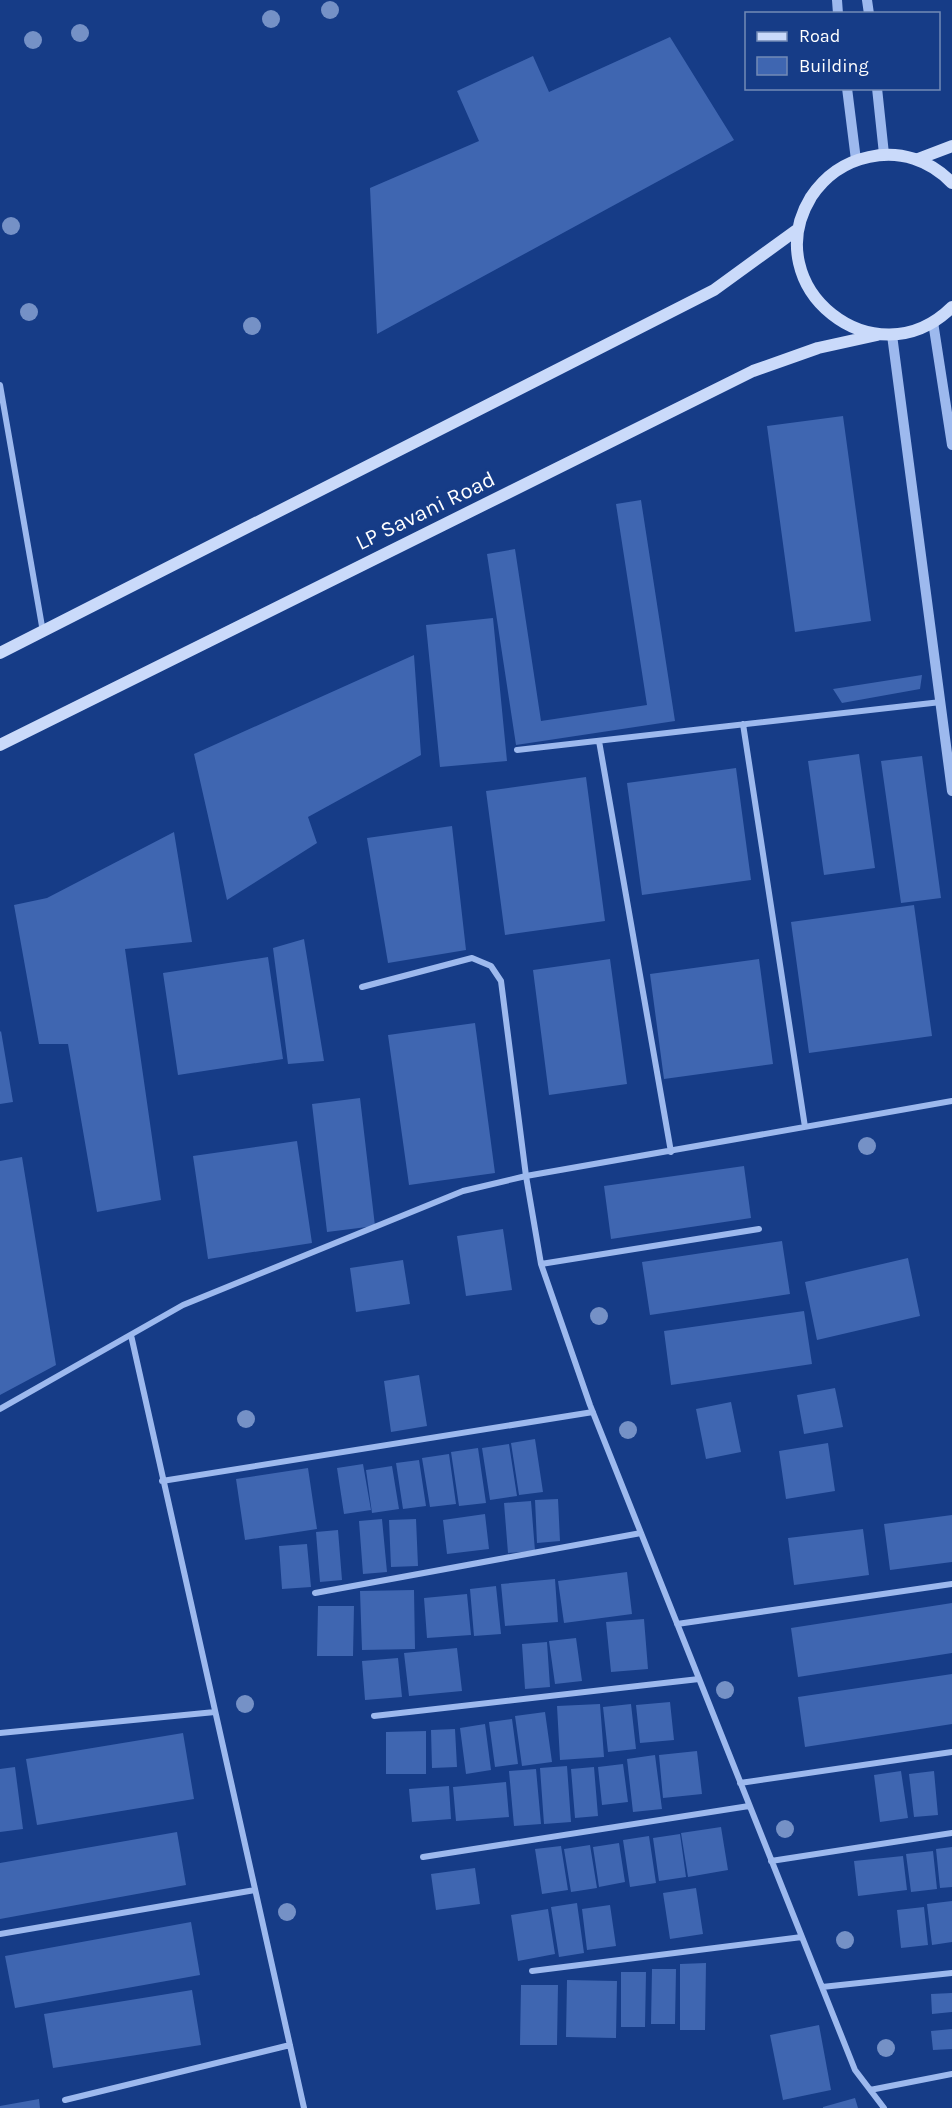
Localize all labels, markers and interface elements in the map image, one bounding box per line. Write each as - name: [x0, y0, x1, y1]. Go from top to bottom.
- legend: [745, 12, 940, 90]
- text: Road: [799, 25, 840, 47]
- text: Building: [799, 55, 869, 77]
- street label: LP Savani Road: [351, 466, 499, 556]

